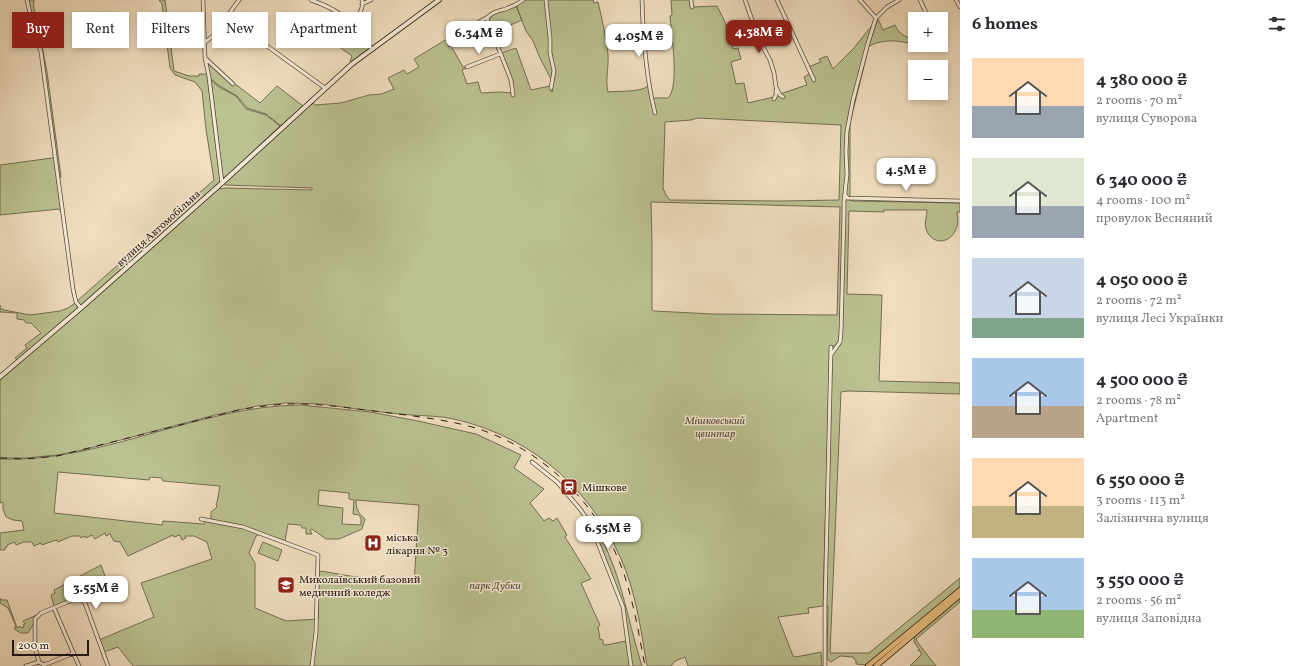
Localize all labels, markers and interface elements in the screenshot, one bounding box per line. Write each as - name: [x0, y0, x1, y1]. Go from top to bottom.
- chip: Buy: [12, 12, 64, 48]
- chip: Rent: [72, 12, 129, 48]
- chip: Filters: [137, 12, 204, 48]
- chip: New: [212, 12, 268, 48]
- chip: Apartment: [276, 12, 371, 48]
- map controls: [908, 12, 948, 100]
- button: +: [908, 12, 948, 52]
- text: 6 homes: [972, 13, 1038, 36]
- icon: filters: [1266, 13, 1288, 35]
- pin: 4.38M ₴: [722, 20, 796, 54]
- pin: 6.34M ₴: [442, 21, 516, 55]
- pin: 4.05M ₴: [602, 24, 676, 58]
- text: 4.38M ₴: [735, 24, 783, 42]
- text: 6.34M ₴: [455, 25, 503, 43]
- text: 4.05M ₴: [614, 28, 664, 46]
- button: −: [908, 60, 948, 100]
- text: 4 380 000 ₴: [1096, 69, 1187, 92]
- icon: home: [1004, 74, 1052, 122]
- text: 2 rooms · 70 m²: [1096, 92, 1182, 110]
- text: вулиця Суворова: [1096, 110, 1197, 128]
- pin: 4.5M ₴: [873, 158, 939, 192]
- text: 4.5M ₴: [885, 162, 927, 180]
- text: 6 340 000 ₴: [1096, 169, 1187, 192]
- icon: home: [1004, 174, 1052, 222]
- street label: вулиця Автомобільна: [114, 187, 205, 271]
- text: 4 rooms · 100 m²: [1096, 192, 1190, 210]
- text: провулок Весняний: [1096, 210, 1213, 228]
- text: 4 050 000 ₴: [1096, 269, 1188, 292]
- icon: home: [1004, 274, 1052, 322]
- text: 2 rooms · 72 m²: [1096, 292, 1182, 310]
- text: вулиця Лесі Українки: [1096, 310, 1224, 328]
- text: 4 500 000 ₴: [1096, 369, 1188, 392]
- icon: home: [1004, 374, 1052, 422]
- text: 2 rooms · 78 m²: [1096, 392, 1181, 410]
- text: Apartment: [1096, 410, 1159, 428]
- park label: Мішковський цвинтар: [684, 414, 746, 442]
- text: 6 550 000 ₴: [1096, 469, 1185, 492]
- icon: home: [1004, 474, 1052, 522]
- station icon: Мішкове: [559, 477, 579, 497]
- place label: Мішкове: [582, 481, 627, 496]
- text: 3 rooms · 113 m²: [1096, 492, 1185, 510]
- text: Залізнична вулиця: [1096, 510, 1209, 528]
- pin: 6.55M ₴: [571, 516, 645, 550]
- text: 6.55M ₴: [585, 520, 631, 538]
- place label: міська лікарня № 3: [386, 531, 448, 559]
- hospital icon: міська лікарня № 3: [363, 533, 383, 553]
- text: 3 550 000 ₴: [1096, 569, 1184, 592]
- place label: Миколаївський базовий медичний коледж: [299, 573, 421, 601]
- icon: home: [1004, 574, 1052, 622]
- school or university icon: Миколаївський базовий медичний коледж: [276, 575, 296, 595]
- pin: 3.55M ₴: [59, 576, 133, 610]
- park label: парк Дубки: [469, 579, 521, 594]
- text: 3.55M ₴: [73, 580, 119, 598]
- text: 2 rooms · 56 m²: [1096, 592, 1181, 610]
- text: вулиця Заповідна: [1096, 610, 1202, 628]
- scale bar: [12, 638, 89, 657]
- text: 200 m: [18, 639, 49, 654]

